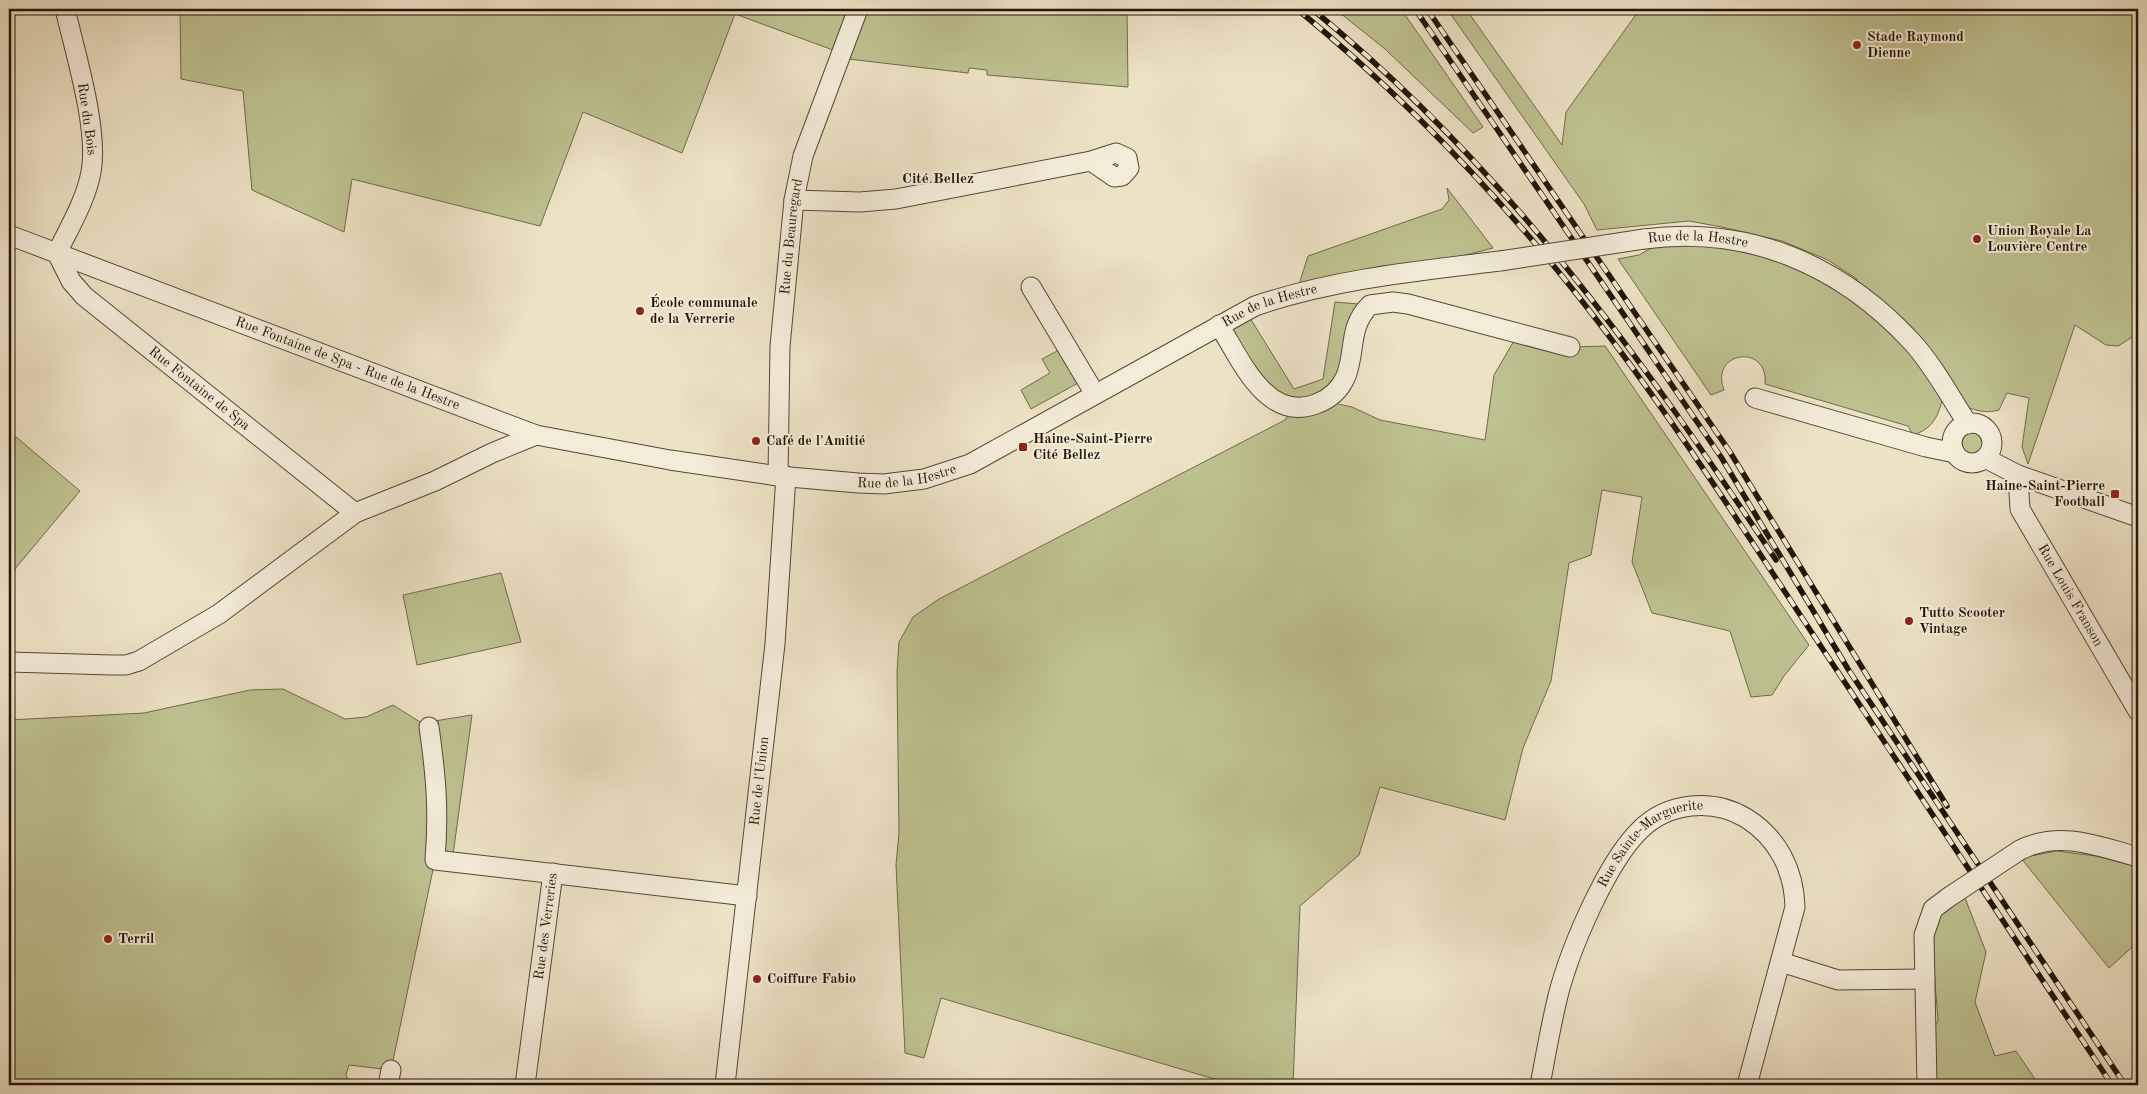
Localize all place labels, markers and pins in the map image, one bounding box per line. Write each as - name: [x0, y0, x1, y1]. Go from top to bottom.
- place label: Stade Raymond Dienne: [1867, 30, 1964, 60]
- marker: Stade Raymond Dienne: [1851, 39, 1863, 51]
- place label: Union Royale La Louvière Centre: [1987, 224, 2091, 254]
- marker: Union Royale La Louvière Centre: [1971, 233, 1983, 245]
- place label: École communale de la Verrerie: [650, 293, 758, 326]
- marker: École communale de la Verrerie: [634, 305, 646, 317]
- place label: Haine-Saint-Pierre Cité Bellez: [1033, 432, 1153, 462]
- place label: Café de l'Amitié: [766, 434, 865, 448]
- marker: Café de l'Amitié: [750, 435, 762, 447]
- marker: Haine-Saint-Pierre Cité Bellez: [1017, 441, 1029, 453]
- place label: Haine-Saint-Pierre Football: [1985, 479, 2105, 509]
- marker: Haine-Saint-Pierre Football: [2109, 488, 2121, 500]
- place label: Tutto Scooter Vintage: [1919, 606, 2005, 636]
- marker: Tutto Scooter Vintage: [1903, 615, 1915, 627]
- place label: Terril: [118, 932, 154, 946]
- marker: Terril: [102, 933, 114, 945]
- place label: Coiffure Fabio: [767, 972, 856, 986]
- marker: Coiffure Fabio: [751, 973, 763, 985]

